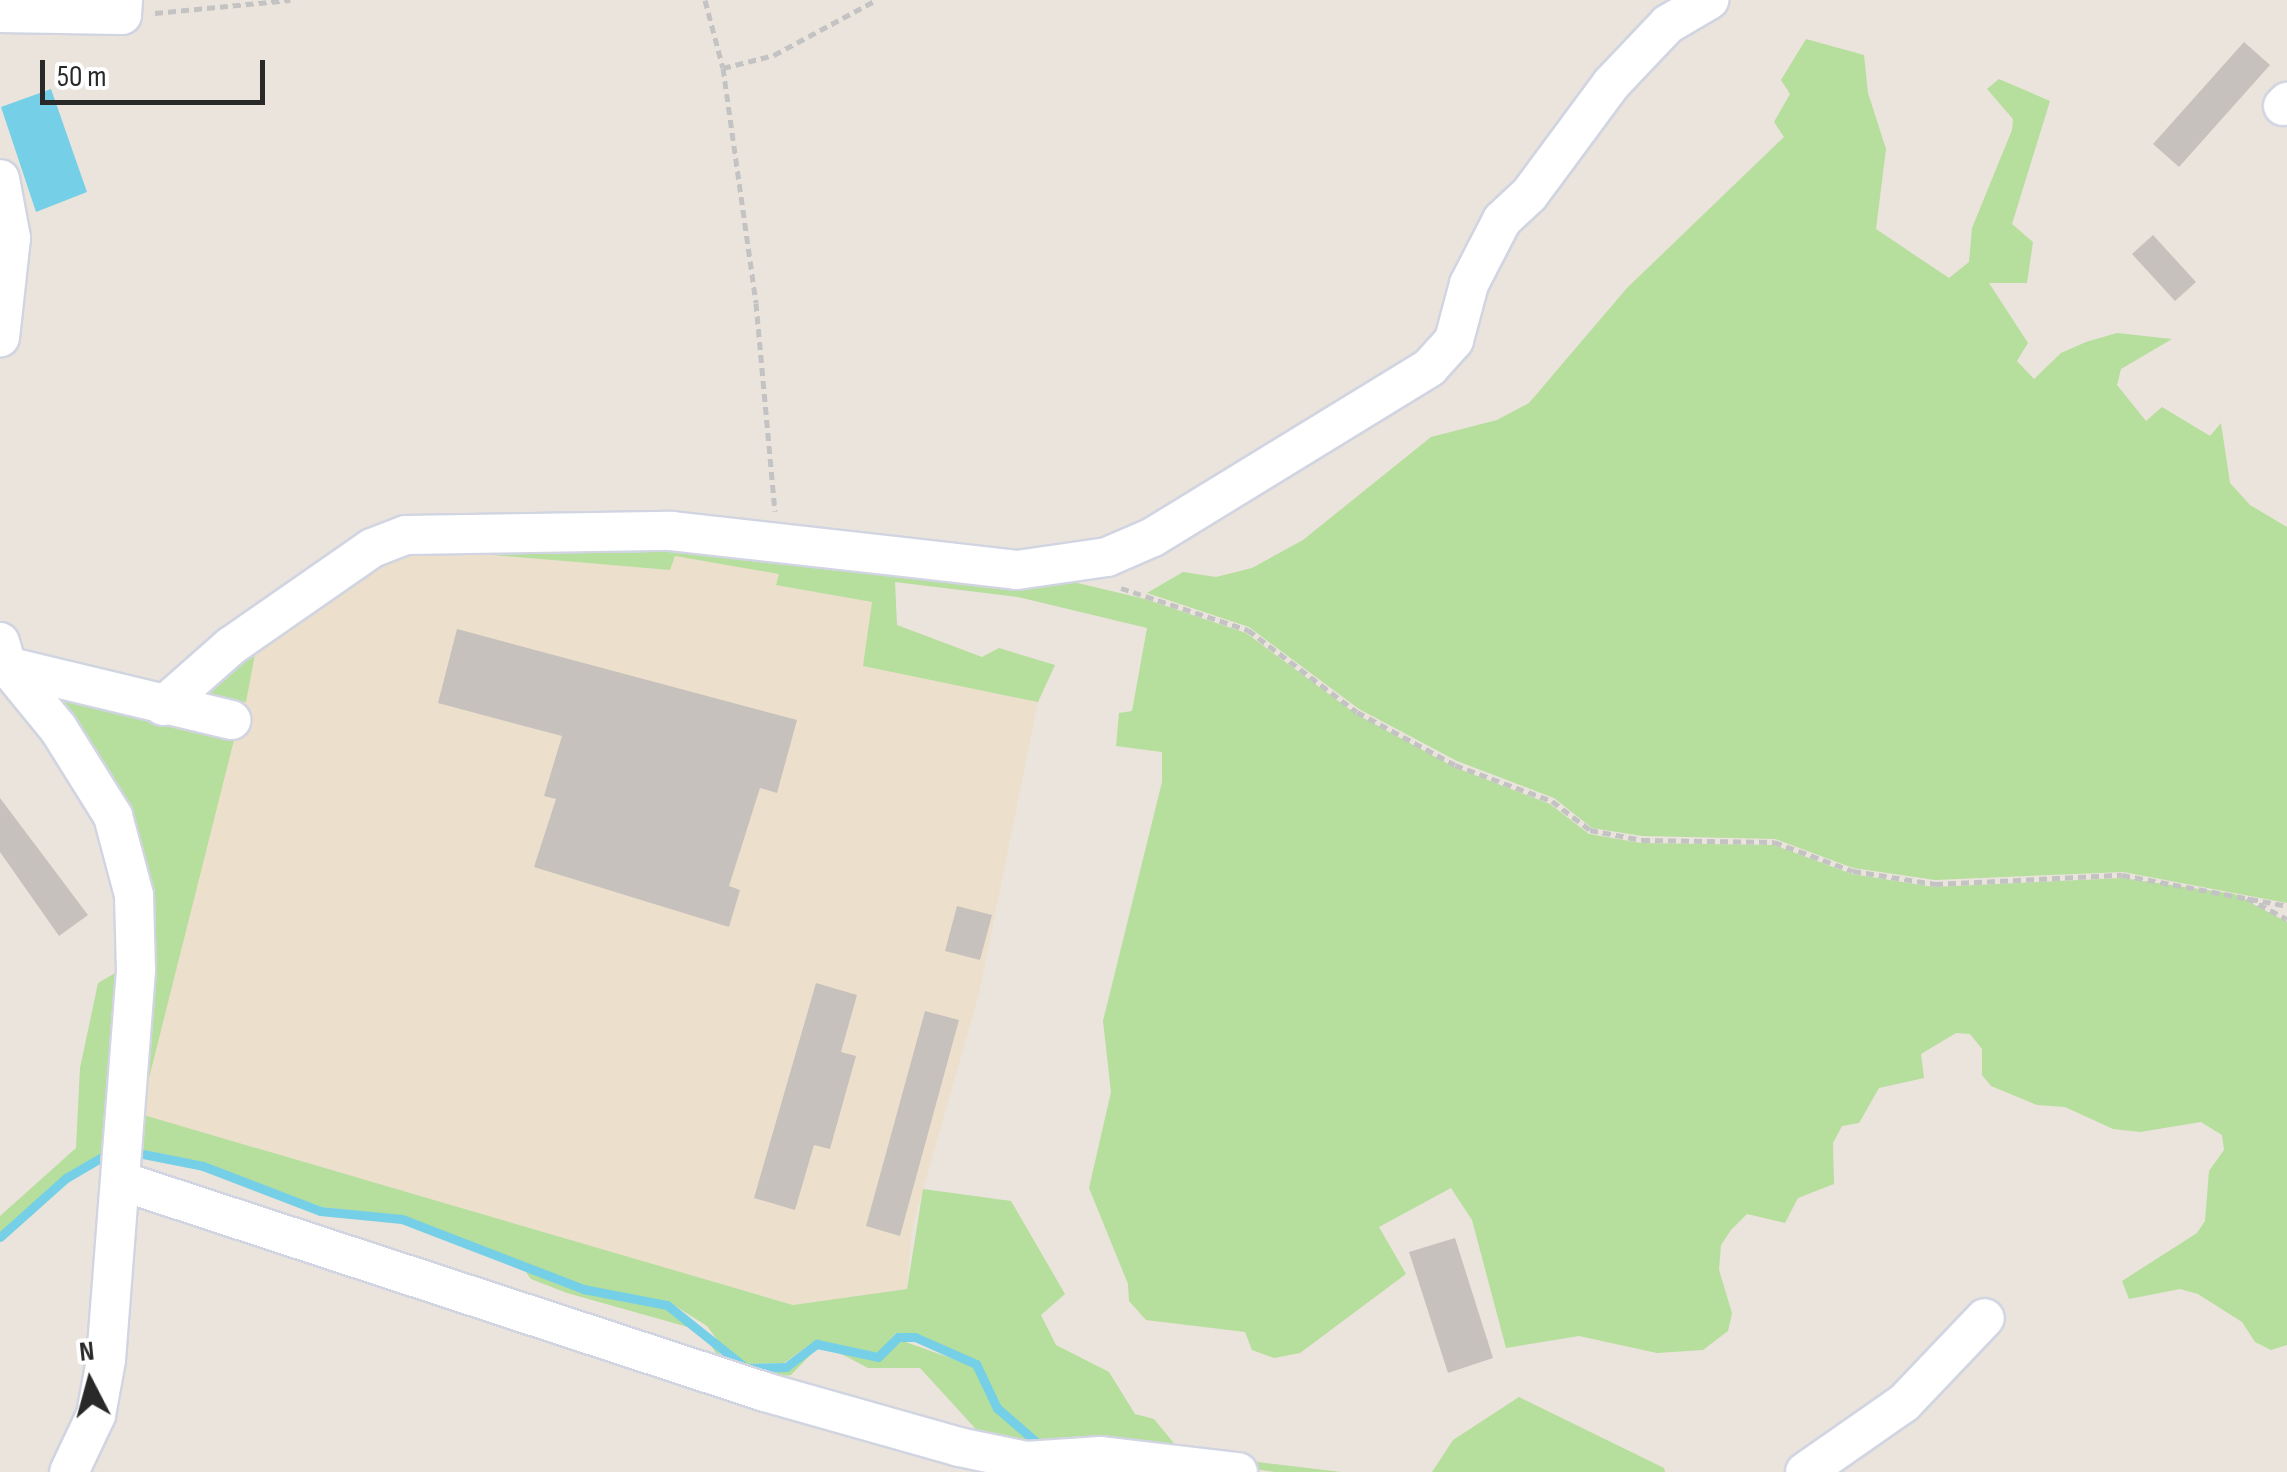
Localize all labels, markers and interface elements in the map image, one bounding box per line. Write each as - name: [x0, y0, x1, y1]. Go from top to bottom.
- scale bar: [45, 40, 270, 102]
- text: 50 m: [57, 59, 106, 95]
- north arrow: [40, 1332, 140, 1432]
- text: N: [78, 1334, 96, 1369]

